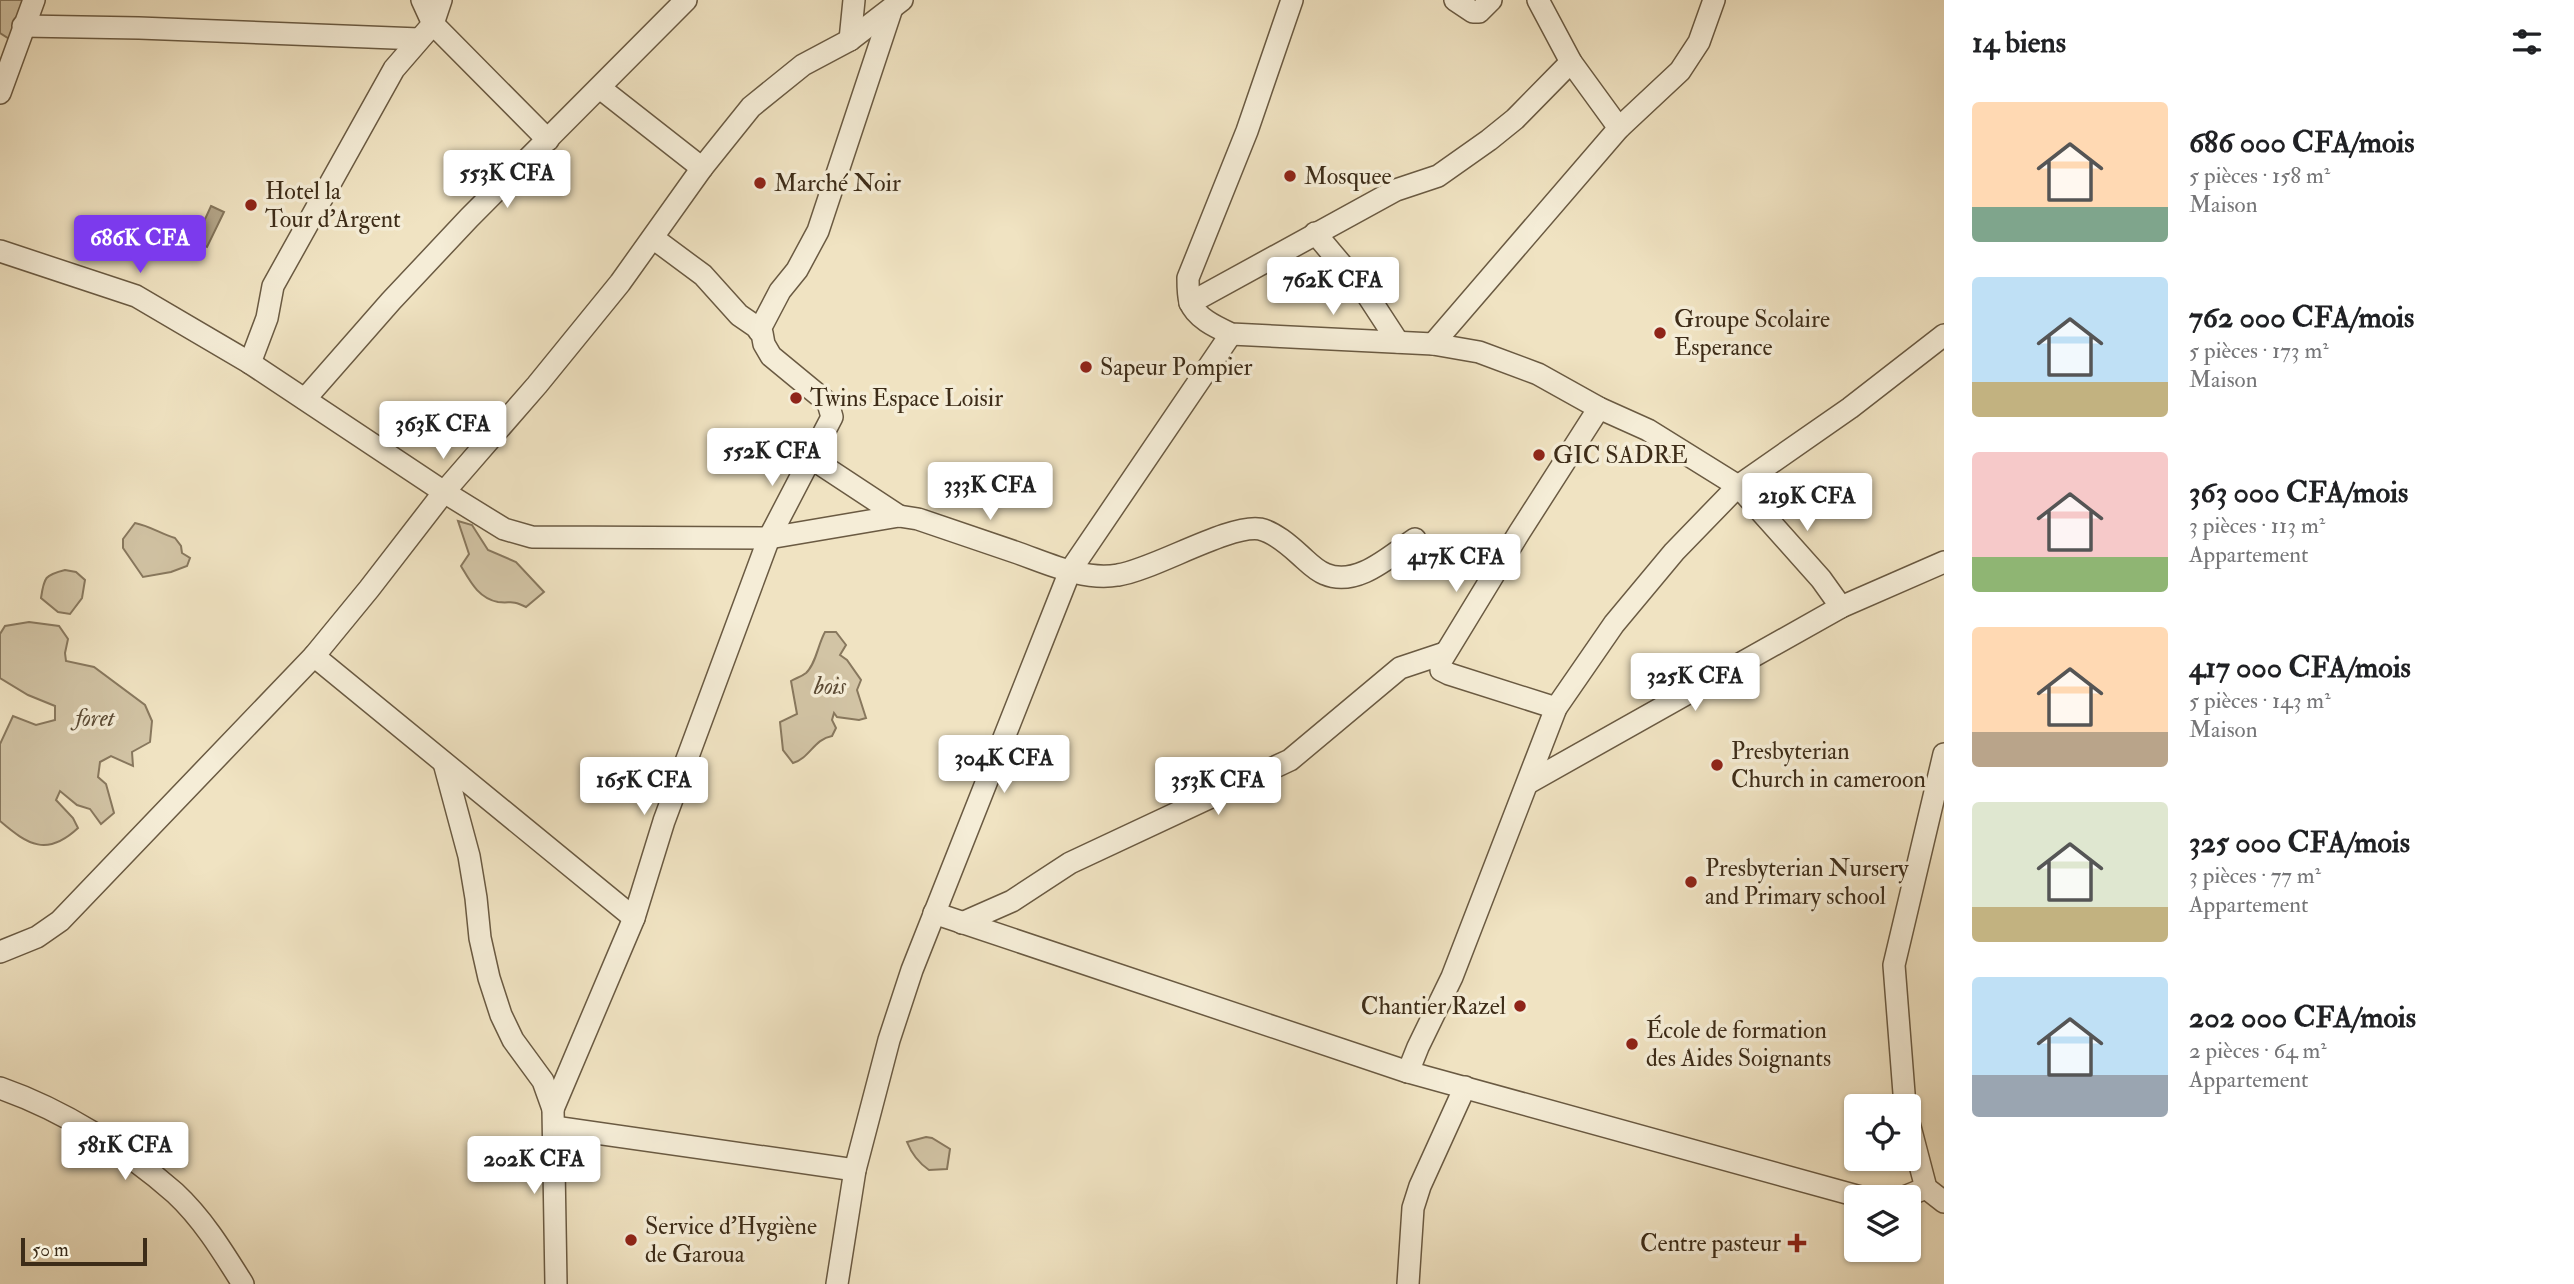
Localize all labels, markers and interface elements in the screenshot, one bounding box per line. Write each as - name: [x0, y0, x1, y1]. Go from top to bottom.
- icon: filters: [2508, 23, 2546, 61]
- text: 14 biens: [1972, 24, 2066, 61]
- text: 686 000 CFA/mois: [2189, 124, 2415, 161]
- icon: home: [2028, 130, 2112, 214]
- pin: 553K CFA: [435, 150, 579, 210]
- text: 553K CFA: [459, 158, 555, 187]
- place label: Mosquee: [1304, 161, 1392, 192]
- text: 5 pièces · 158 m²: [2189, 161, 2330, 190]
- place label: Marché Noir: [774, 168, 901, 199]
- marker: Mosquee: [1282, 168, 1298, 184]
- marker: Marché Noir: [752, 175, 768, 191]
- place label: Hotel la Tour d'Argent: [265, 176, 401, 235]
- text: Maison: [2189, 190, 2258, 219]
- marker: Hotel la Tour d'Argent: [243, 197, 259, 213]
- pin: 686K CFA: [68, 216, 212, 275]
- text: 686K CFA: [90, 223, 190, 252]
- pin: 762K CFA: [1261, 258, 1405, 317]
- text: 762K CFA: [1283, 265, 1383, 294]
- text: 762 000 CFA/mois: [2189, 299, 2414, 336]
- place label: Groupe Scolaire Esperance: [1674, 304, 1830, 363]
- icon: home: [2028, 305, 2112, 389]
- marker: Groupe Scolaire Esperance: [1652, 325, 1668, 341]
- text: 5 pièces · 173 m²: [2189, 336, 2329, 365]
- place label: Sapeur Pompier: [1100, 352, 1253, 383]
- marker: Sapeur Pompier: [1078, 359, 1094, 375]
- text: Maison: [2189, 365, 2258, 394]
- place label: Twins Espace Loisir: [810, 383, 1003, 414]
- marker: Twins Espace Loisir: [788, 390, 804, 406]
- pin: 363K CFA: [371, 402, 515, 461]
- text: 363K CFA: [395, 409, 491, 438]
- pin: 552K CFA: [700, 428, 844, 488]
- text: 552K CFA: [723, 436, 821, 465]
- place label: GIC SADRE: [1553, 440, 1688, 471]
- marker: GIC SADRE: [1531, 447, 1547, 463]
- pin: 333K CFA: [918, 462, 1062, 522]
- text: 333K CFA: [944, 470, 1036, 499]
- pin: 219K CFA: [1735, 474, 1879, 533]
- text: 363 000 CFA/mois: [2189, 474, 2408, 511]
- icon: home: [2028, 480, 2112, 564]
- text: 219K CFA: [1758, 481, 1856, 510]
- text: 3 pièces · 113 m²: [2189, 511, 2325, 540]
- pin: 417K CFA: [1384, 534, 1528, 594]
- text: Appartement: [2189, 540, 2309, 569]
- text: 417K CFA: [1407, 542, 1505, 571]
- text: 417 000 CFA/mois: [2189, 649, 2411, 686]
- pin: 325K CFA: [1623, 654, 1767, 713]
- icon: home: [2028, 655, 2112, 739]
- text: 325K CFA: [1647, 661, 1743, 690]
- park label: bois: [813, 671, 846, 702]
- text: 5 pièces · 143 m²: [2189, 686, 2331, 715]
- park label: foret: [70, 703, 116, 734]
- text: Maison: [2189, 715, 2258, 744]
- pin: 304K CFA: [932, 736, 1076, 795]
- place label: Presbyterian Church in cameroon: [1731, 736, 1926, 795]
- text: 304K CFA: [954, 743, 1054, 772]
- marker: Presbyterian Church in cameroon: [1709, 757, 1725, 773]
- pin: 165K CFA: [572, 758, 716, 817]
- pin: 353K CFA: [1146, 758, 1290, 817]
- text: 165K CFA: [596, 765, 692, 794]
- text: 353K CFA: [1171, 765, 1265, 794]
- text: 325 000 CFA/mois: [2189, 824, 2410, 861]
- icon: home: [2028, 830, 2112, 914]
- place label: Presbyterian Nursery and Primary school: [1705, 853, 1909, 912]
- text: 3 pièces · 77 m²: [2189, 861, 2321, 890]
- marker: Presbyterian Nursery and Primary school: [1683, 874, 1699, 890]
- text: Appartement: [2189, 890, 2309, 919]
- place label: Chantier Razel: [1361, 991, 1506, 1022]
- marker: Chantier Razel: [1512, 998, 1528, 1014]
- text: 202 000 CFA/mois: [2189, 999, 2416, 1036]
- icon: home: [2028, 1005, 2112, 1089]
- place label: École de formation des Aides Soignants: [1646, 1014, 1831, 1074]
- marker: École de formation des Aides Soignants: [1624, 1036, 1640, 1052]
- text: 2 pièces · 64 m²: [2189, 1036, 2327, 1065]
- text: Appartement: [2189, 1065, 2309, 1094]
- map controls: [1844, 1094, 1921, 1262]
- button: locate: [1844, 1094, 1921, 1171]
- pin: 581K CFA: [53, 1122, 197, 1182]
- text: 581K CFA: [77, 1130, 173, 1159]
- pin: 202K CFA: [462, 1136, 606, 1196]
- text: 202K CFA: [483, 1144, 585, 1173]
- button: layers: [1844, 1185, 1921, 1262]
- place label: Service d'Hygiène de Garoua: [645, 1211, 817, 1270]
- place label: Centre pasteur: [1640, 1228, 1781, 1259]
- marker: Service d'Hygiène de Garoua: [623, 1232, 639, 1248]
- marker: Centre pasteur: [1787, 1233, 1807, 1253]
- scale bar: [21, 1235, 147, 1267]
- text: 50 m: [32, 1238, 69, 1262]

